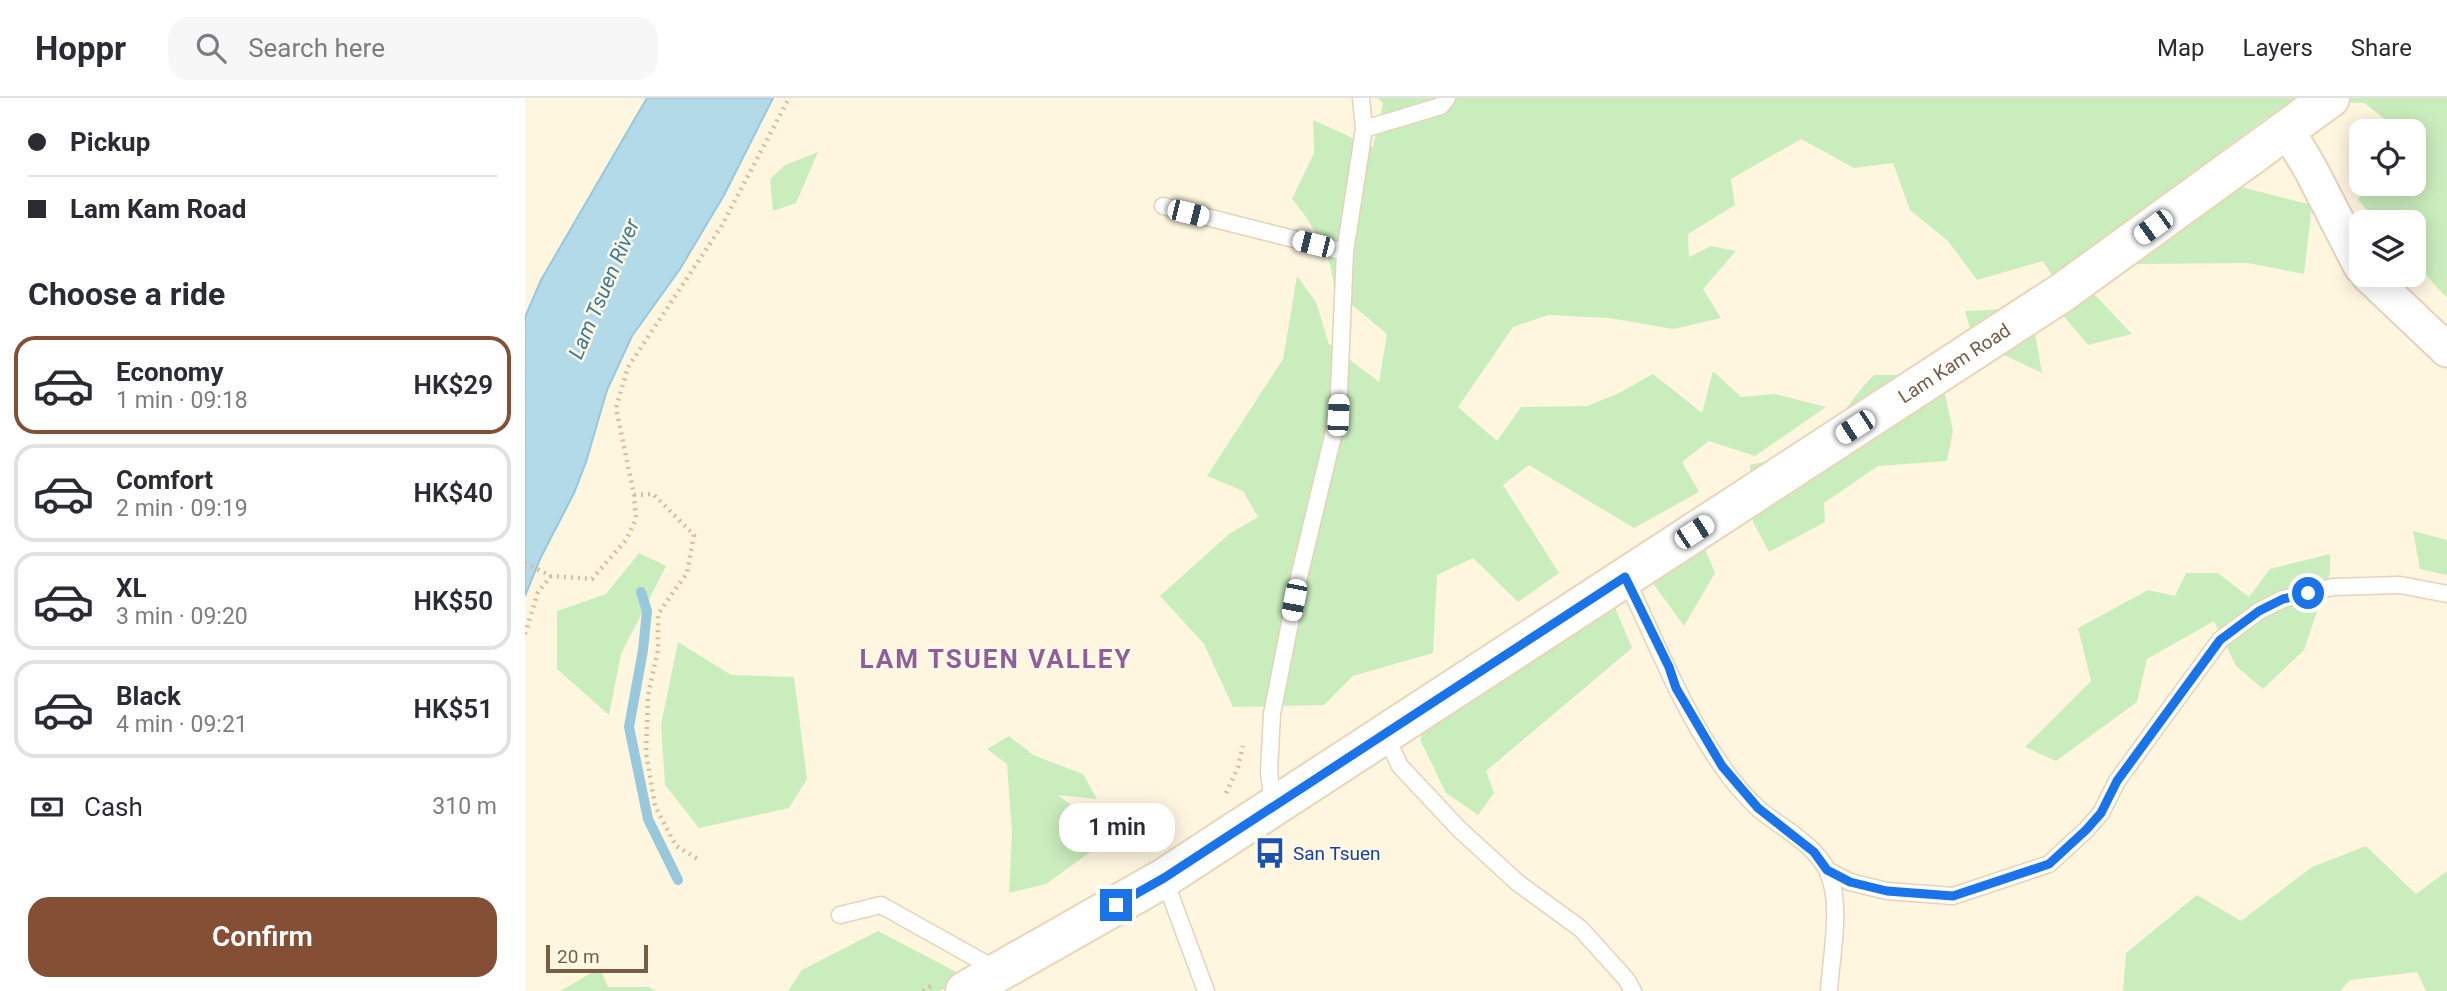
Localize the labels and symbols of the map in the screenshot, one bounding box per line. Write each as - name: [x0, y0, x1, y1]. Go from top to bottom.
- car: [1166, 198, 1211, 228]
- car: [2130, 206, 2177, 248]
- water label: Lam Tsuen River: [564, 214, 645, 363]
- car: [1291, 229, 1336, 259]
- street label: Lam Kam Road: [1894, 318, 2015, 408]
- car: [1327, 393, 1350, 437]
- car: [1832, 407, 1879, 447]
- car: [1671, 512, 1718, 552]
- car: [1280, 577, 1309, 623]
- route start: [2292, 577, 2324, 609]
- district label: LAM TSUEN VALLEY: [859, 644, 1133, 674]
- callout: 1 min: [1058, 804, 1174, 852]
- bus stop icon: San Tsuen: [1253, 836, 1287, 870]
- place label: San Tsuen: [1293, 842, 1381, 865]
- route end: [1100, 889, 1132, 921]
- scale bar: [546, 942, 647, 974]

